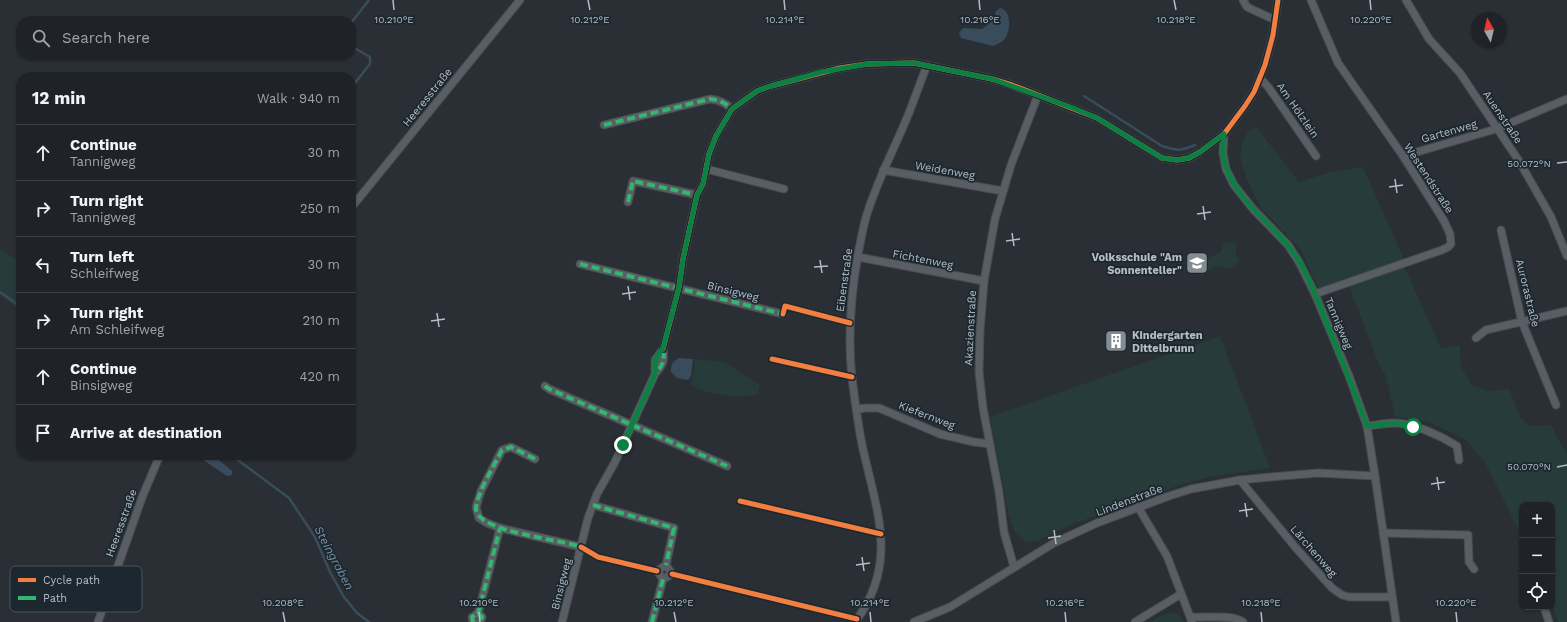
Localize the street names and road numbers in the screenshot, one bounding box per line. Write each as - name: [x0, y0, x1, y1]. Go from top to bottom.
- street label: Heeresstraße: [400, 66, 455, 129]
- street label: Am Hölzlein: [1274, 80, 1321, 141]
- street label: Auenstraße: [1480, 88, 1525, 146]
- street label: Gartenweg: [1420, 117, 1479, 146]
- street label: Westendstraße: [1401, 141, 1456, 216]
- street label: Weidenweg: [914, 159, 976, 182]
- street label: Eibenstraße: [834, 247, 855, 313]
- street label: Fichtenweg: [892, 247, 954, 272]
- street label: Aurorastraße: [1513, 258, 1542, 328]
- street label: Binsigweg: [706, 279, 760, 304]
- street label: Akazienstraße: [962, 290, 979, 366]
- street label: Tannigweg: [1322, 295, 1355, 351]
- street label: Kiefernweg: [897, 399, 957, 432]
- street label: Lindenstraße: [1094, 482, 1164, 519]
- street label: Heeresstraße: [103, 487, 140, 559]
- street label: Lärchenweg: [1288, 523, 1340, 580]
- street label: Binsigweg: [549, 557, 574, 611]

